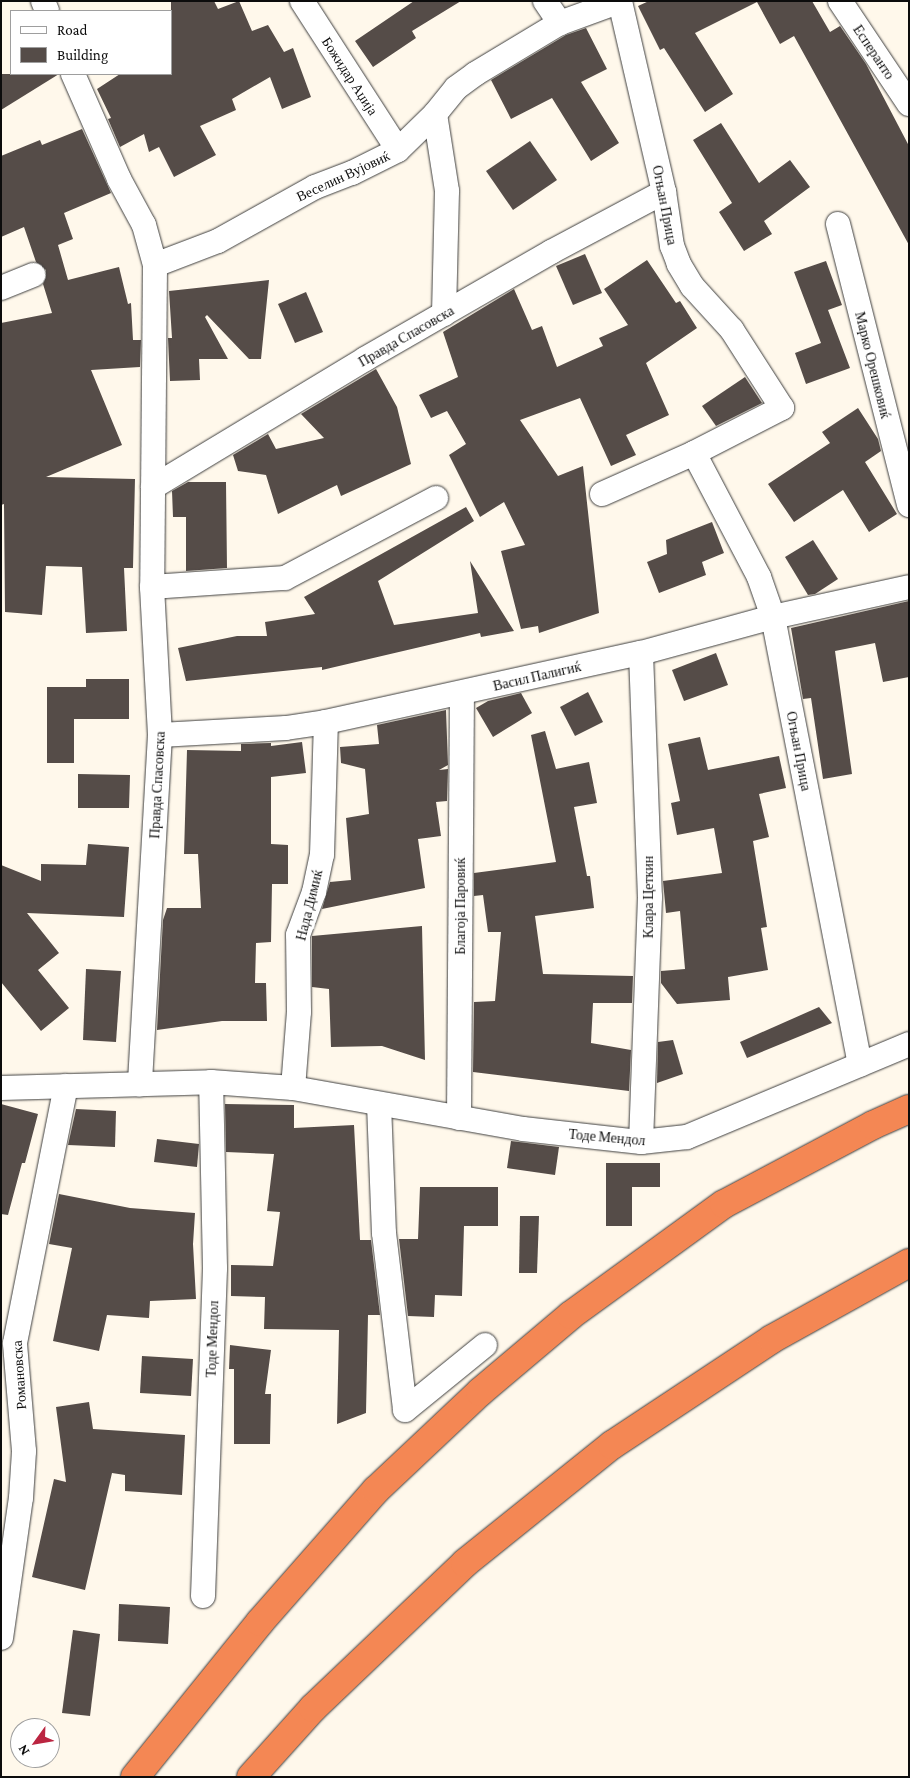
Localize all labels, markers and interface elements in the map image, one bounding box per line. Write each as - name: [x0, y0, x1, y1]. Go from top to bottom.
- legend: [10, 10, 172, 75]
- text: Road: [57, 22, 87, 38]
- street label: Есперанто: [850, 22, 898, 82]
- street label: Божидар Аџија: [318, 34, 382, 118]
- text: Building: [57, 47, 108, 63]
- street label: Веселин Вујовиќ: [294, 147, 392, 205]
- street label: Огњан Прица: [649, 164, 681, 246]
- street label: Правда Спасовска: [355, 302, 457, 370]
- street label: Марко Орешковиќ: [852, 310, 894, 420]
- street label: Васил Палигиќ: [491, 658, 583, 694]
- street label: Огњан Прица: [783, 710, 815, 792]
- street label: Правда Спасовска: [146, 731, 168, 839]
- street label: Клара Цеткин: [640, 856, 656, 938]
- street label: Благоја Паровиќ: [452, 857, 468, 955]
- street label: Нада Димиќ: [292, 868, 326, 942]
- street label: Тоде Мендол: [568, 1125, 646, 1149]
- street label: Тоде Мендол: [202, 1300, 222, 1378]
- street label: Романовска: [8, 1340, 30, 1410]
- north arrow: [10, 1718, 60, 1768]
- text: N: [14, 1742, 32, 1759]

